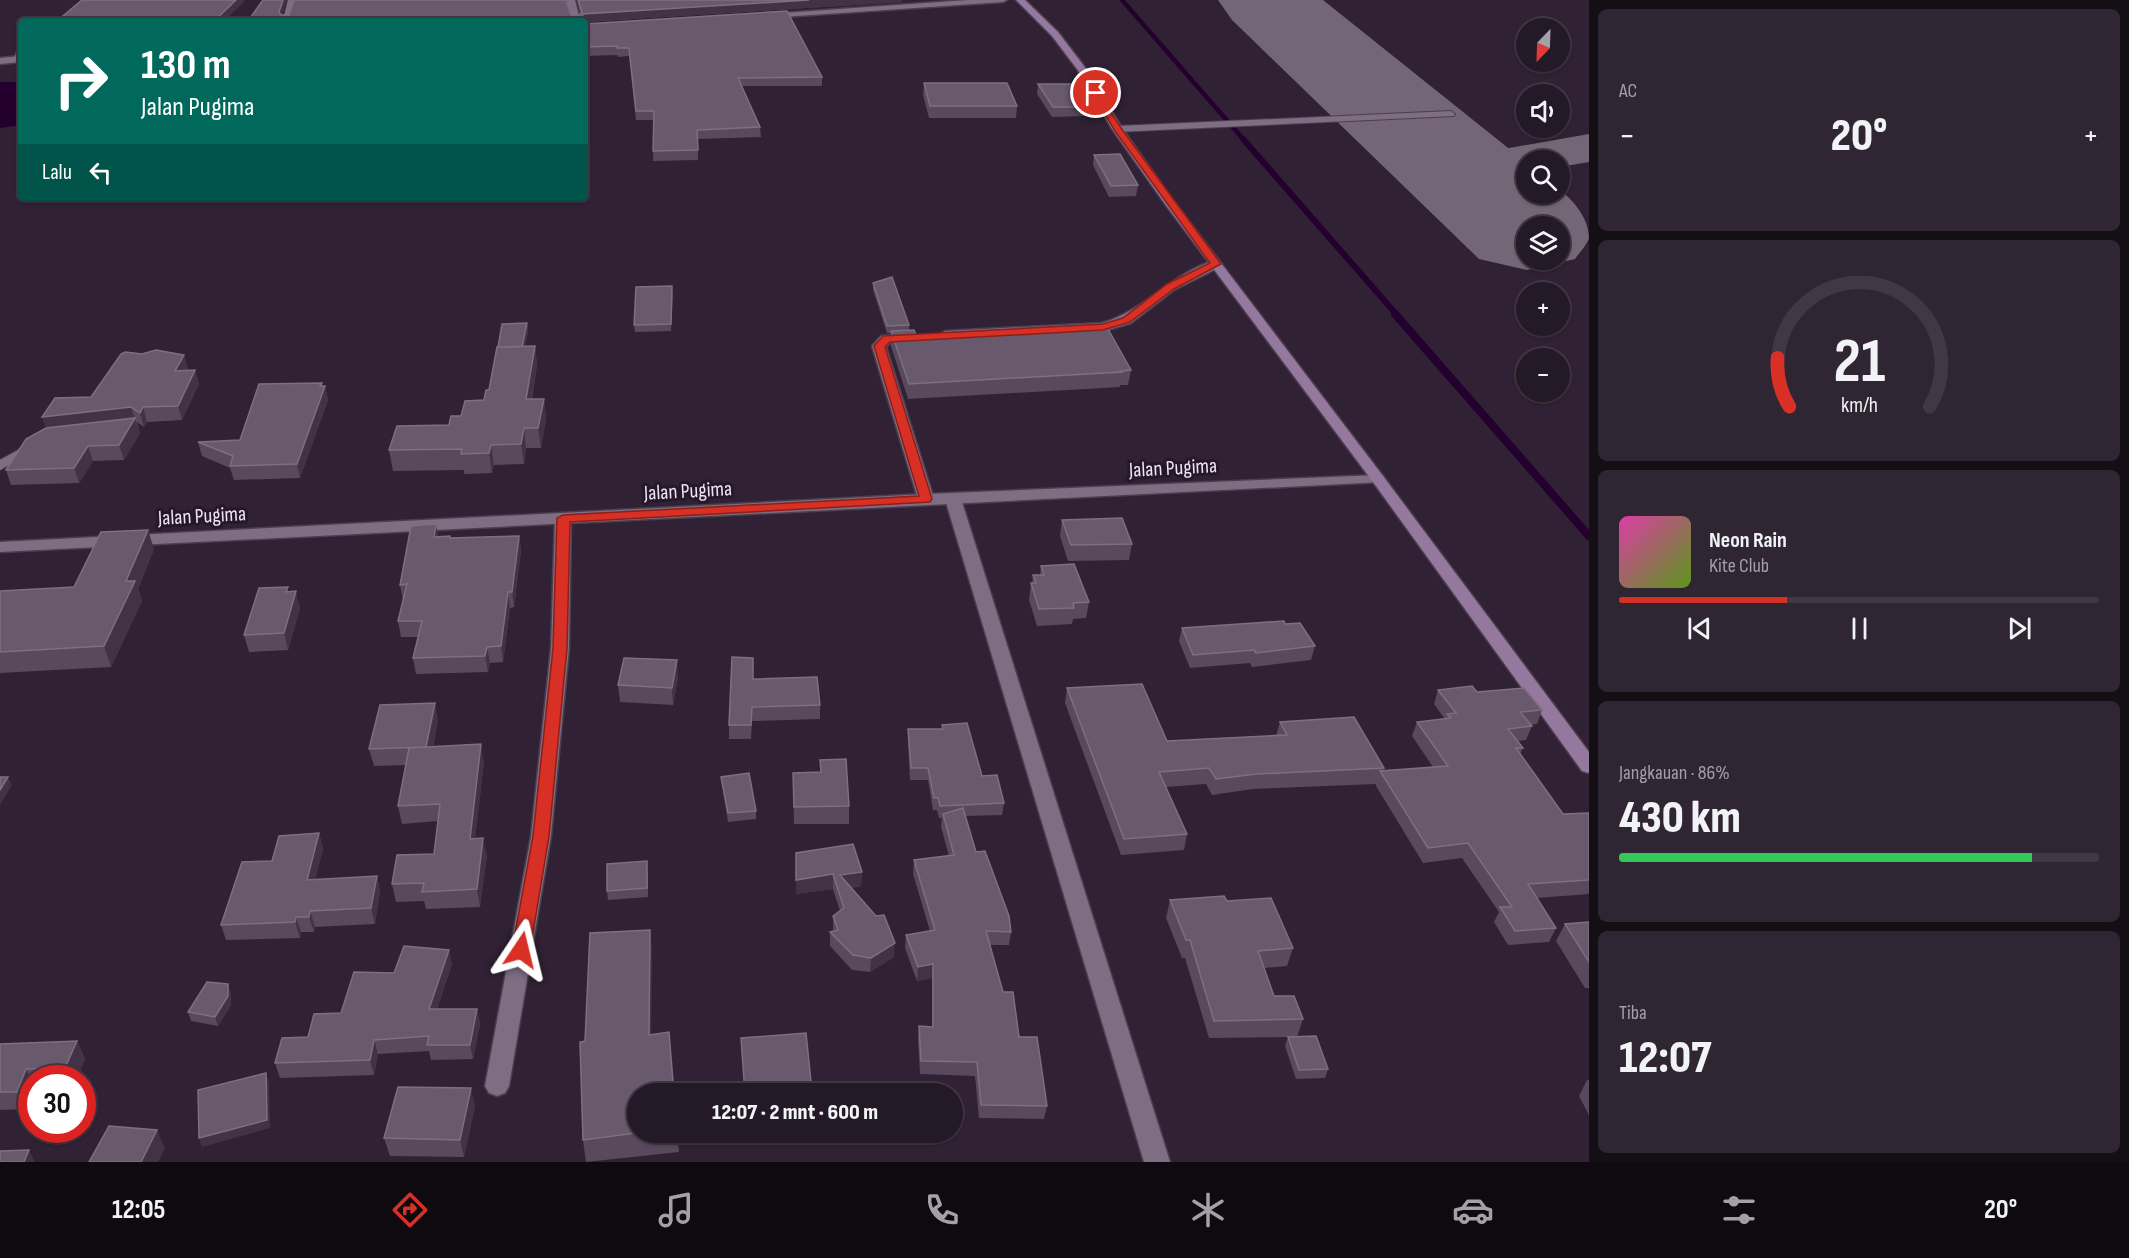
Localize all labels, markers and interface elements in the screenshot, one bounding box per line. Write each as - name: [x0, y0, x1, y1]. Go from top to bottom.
- north arrow: [1516, 18, 1570, 72]
- map controls: [1516, 18, 1570, 402]
- text: 130 m: [141, 40, 231, 91]
- icon: right: [42, 42, 120, 120]
- pin: [1070, 67, 1121, 118]
- icon: arrive: [1079, 76, 1112, 109]
- text: AC: [1619, 79, 1637, 103]
- button: sound: [1516, 84, 1570, 138]
- text: Jalan Pugima: [141, 91, 254, 123]
- text: 20°: [1831, 109, 1887, 164]
- text: −: [1619, 116, 1635, 156]
- text: +: [2083, 116, 2099, 156]
- button: search: [1516, 150, 1570, 204]
- icon: left: [84, 156, 117, 189]
- text: Lalu: [42, 159, 72, 186]
- button: layers: [1516, 216, 1570, 270]
- button: +: [1516, 282, 1570, 336]
- text: 21: [1833, 326, 1885, 401]
- button: −: [1516, 348, 1570, 402]
- text: km/h: [1840, 394, 1878, 419]
- street label: Jalan Pugima: [1127, 453, 1218, 483]
- street label: Jalan Pugima: [642, 476, 733, 506]
- street label: Jalan Pugima: [156, 501, 247, 531]
- text: Neon Rain: [1709, 527, 1787, 554]
- text: Kite Club: [1709, 554, 1769, 578]
- icon: previous: [1683, 612, 1716, 645]
- icon: pause: [1843, 612, 1876, 645]
- icon: next: [2003, 612, 2036, 645]
- text: Jangkauan · 86%: [1619, 761, 1730, 785]
- text: 430 km: [1619, 791, 1741, 846]
- position arrow: [489, 918, 553, 982]
- text: Tiba: [1619, 1001, 1647, 1025]
- text: 12:07: [1619, 1031, 1711, 1086]
- speed limit sign: 30: [18, 1065, 96, 1143]
- text: 12:07 · 2 mnt · 600 m: [712, 1099, 878, 1126]
- icon: directions: [389, 1189, 431, 1231]
- icon: music: [655, 1189, 697, 1231]
- icon: phone: [921, 1189, 963, 1231]
- icon: climate: [1187, 1189, 1229, 1231]
- icon: car: [1452, 1189, 1494, 1231]
- icon: filters: [1718, 1189, 1760, 1231]
- text: 12:05: [112, 1194, 165, 1226]
- text: 20°: [1984, 1194, 2017, 1226]

